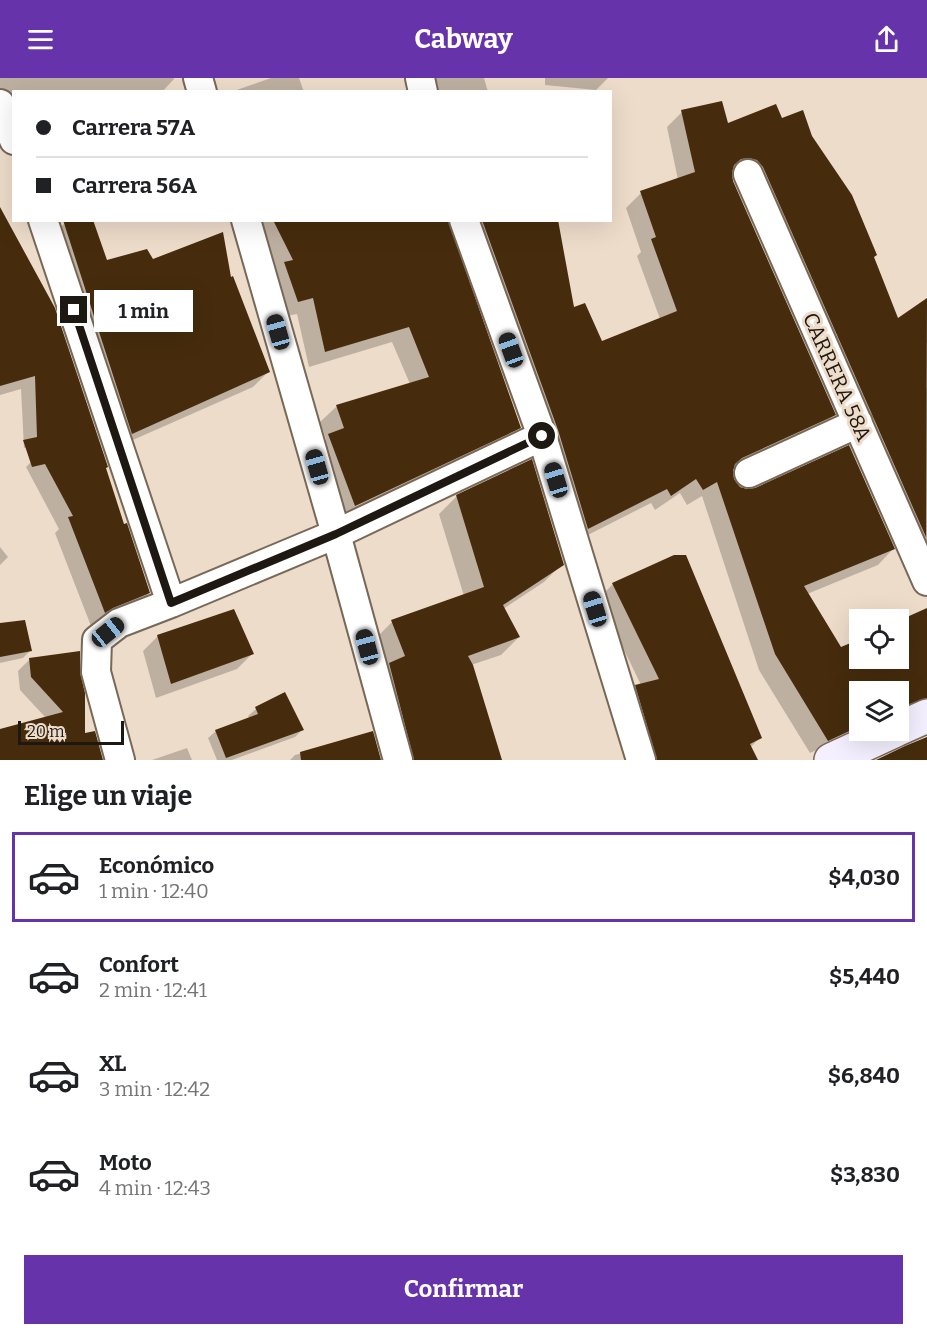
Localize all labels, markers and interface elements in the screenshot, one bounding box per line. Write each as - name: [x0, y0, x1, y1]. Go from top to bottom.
- icon: menu: [24, 23, 57, 56]
- text: Cabway: [414, 23, 513, 55]
- icon: share: [870, 23, 903, 56]
- text: Carrera 57A: [72, 114, 195, 141]
- text: Carrera 56A: [72, 172, 197, 199]
- callout: 1 min: [95, 289, 194, 331]
- route end: [60, 296, 87, 323]
- text: 1 min: [118, 299, 169, 323]
- street label: CARRERA 58A: [797, 309, 877, 446]
- car: [264, 312, 292, 352]
- car: [496, 330, 526, 370]
- route start: [528, 422, 555, 449]
- car: [303, 447, 331, 487]
- car: [542, 460, 570, 500]
- car: [581, 589, 609, 629]
- map controls: [849, 609, 909, 741]
- button: locate: [849, 609, 909, 669]
- car: [88, 614, 128, 650]
- car: [354, 627, 380, 667]
- button: layers: [849, 681, 909, 741]
- scale bar: [18, 718, 124, 746]
- text: 20 m: [27, 722, 64, 741]
- text: Elige un viaje: [24, 780, 192, 812]
- icon: car: [27, 850, 81, 904]
- text: Económico: [99, 852, 214, 879]
- text: $4,030: [828, 864, 900, 891]
- text: 1 min · 12:40: [99, 879, 209, 903]
- icon: car: [27, 949, 81, 1003]
- text: Confort: [99, 951, 179, 978]
- text: $5,440: [829, 963, 900, 990]
- text: 2 min · 12:41: [99, 978, 207, 1002]
- icon: car: [27, 1048, 81, 1102]
- text: XL: [99, 1050, 126, 1077]
- text: $6,840: [828, 1062, 900, 1089]
- text: 3 min · 12:42: [99, 1077, 210, 1101]
- icon: car: [27, 1147, 81, 1201]
- text: Moto: [99, 1149, 152, 1176]
- text: $3,830: [830, 1161, 900, 1188]
- text: 4 min · 12:43: [99, 1176, 211, 1200]
- button: Confirmar: [24, 1255, 903, 1324]

